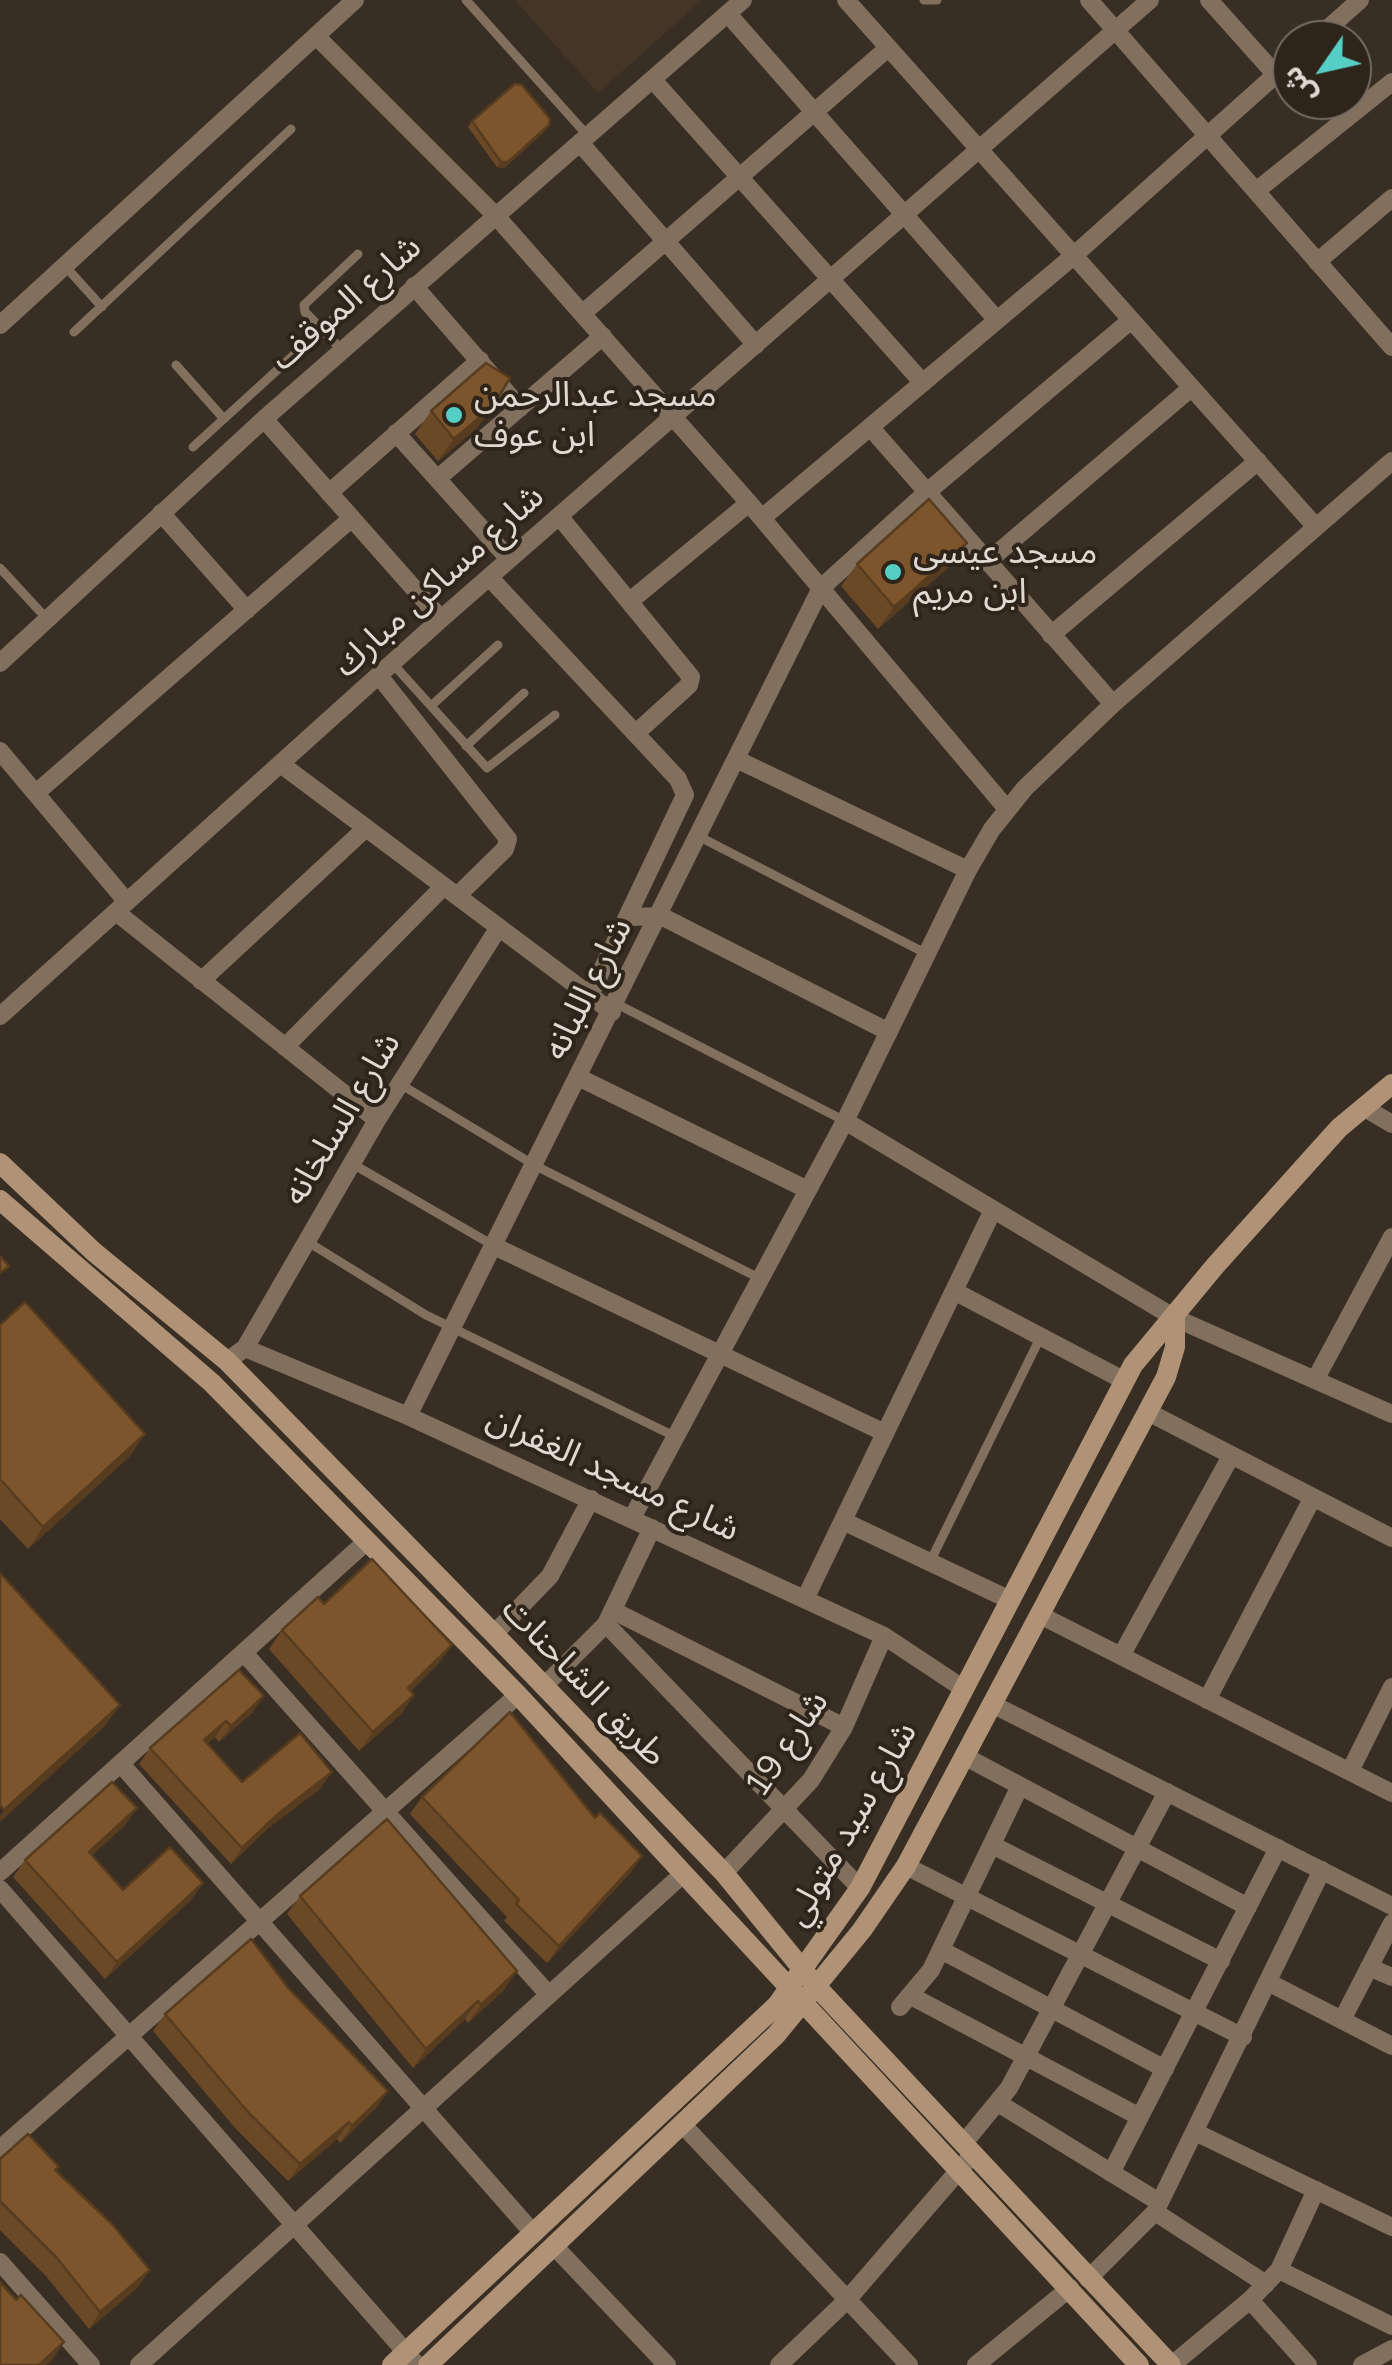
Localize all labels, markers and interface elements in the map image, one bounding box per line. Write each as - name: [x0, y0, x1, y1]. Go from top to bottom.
- north arrow: [1272, 20, 1372, 120]
- text: ش: [1273, 60, 1324, 112]
- street label: شارع الموقف: [262, 226, 430, 380]
- place label: مسجد عبدالرحمن ابن عوف: [474, 374, 717, 456]
- marker: مسجد عبدالرحمن ابن عوف: [443, 404, 465, 426]
- street label: شارع مساكن مبارك: [325, 476, 553, 686]
- place label: مسجد عيسى ابن مريم: [913, 531, 1097, 613]
- marker: مسجد عيسى ابن مريم: [882, 561, 904, 583]
- street label: شارع اللبانه: [534, 911, 642, 1067]
- street label: شارع السلخانه: [274, 1025, 410, 1213]
- street label: شارع مسجد الغفران: [480, 1397, 746, 1551]
- street label: طريق الشاحنات: [493, 1589, 675, 1775]
- street label: شارع 19: [736, 1683, 838, 1805]
- street label: شارع سيد متولي: [776, 1715, 926, 1933]

